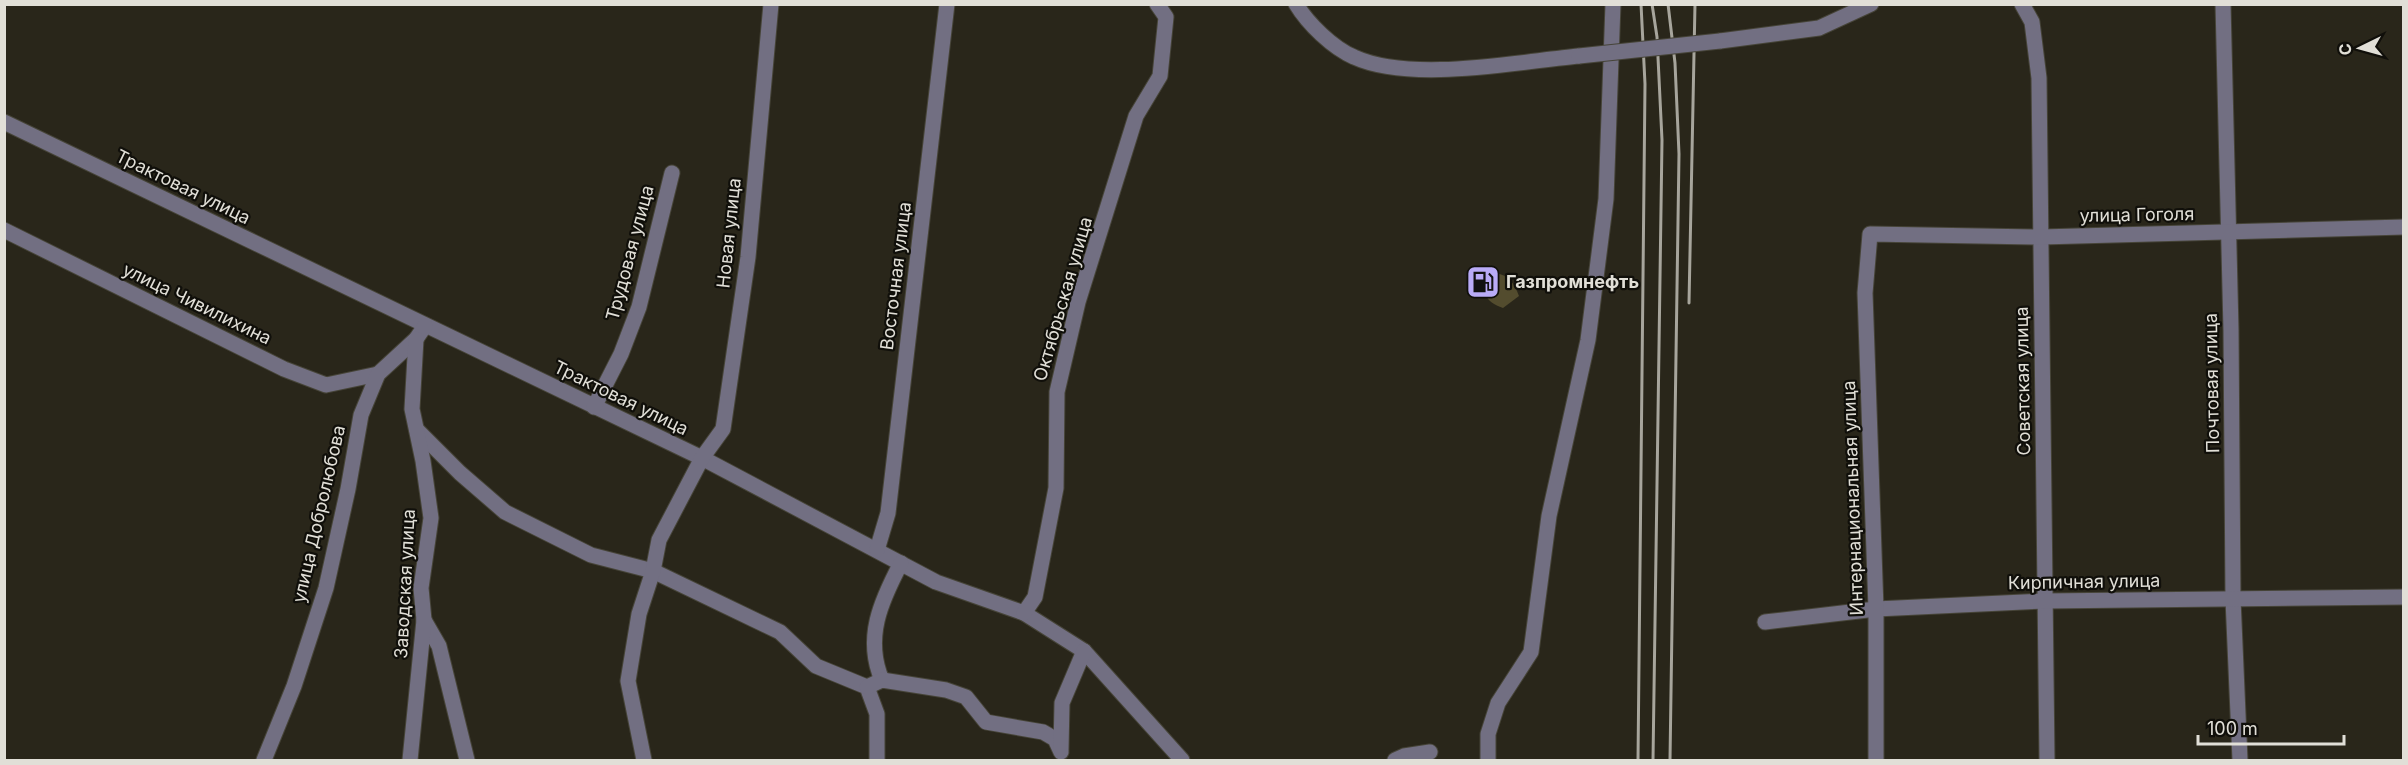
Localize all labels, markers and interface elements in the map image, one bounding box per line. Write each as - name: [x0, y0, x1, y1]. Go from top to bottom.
- north arrow: [2330, 18, 2390, 78]
- text: С: [2335, 42, 2356, 56]
- street label: Трактовая улица: [113, 145, 254, 228]
- street label: Новая улица: [712, 177, 745, 289]
- street label: Трудовая улица: [601, 183, 658, 323]
- street label: Восточная улица: [876, 201, 915, 351]
- street label: улица Гоголя: [2079, 203, 2195, 226]
- street label: Октябрьская улица: [1029, 214, 1096, 383]
- street label: улица Чивилихина: [120, 258, 275, 349]
- fuel station icon: Газпромнефть: [1465, 264, 1501, 300]
- place label: Газпромнефть: [1506, 271, 1639, 292]
- street label: Советская улица: [2011, 306, 2034, 456]
- street label: Почтовая улица: [2200, 313, 2223, 453]
- street label: Трактовая улица: [551, 356, 692, 439]
- street label: Интернациональная улица: [1838, 380, 1867, 616]
- street label: улица Добролюбова: [288, 423, 349, 605]
- street label: Заводская улица: [390, 509, 419, 659]
- street label: Кирпичная улица: [2008, 570, 2160, 593]
- scale bar: [2198, 708, 2344, 746]
- text: 100 m: [2207, 718, 2258, 739]

